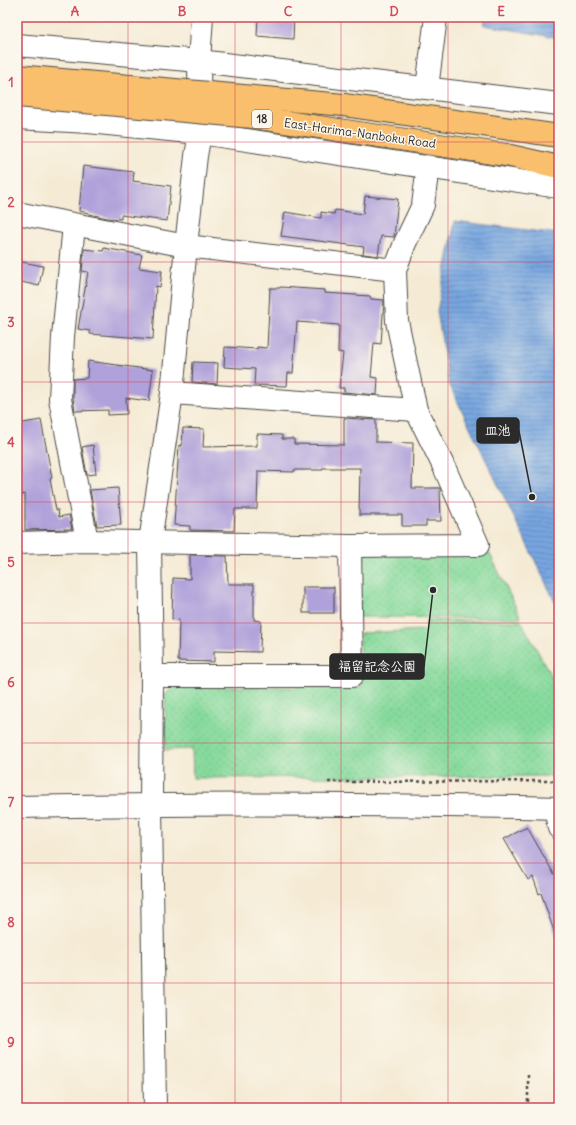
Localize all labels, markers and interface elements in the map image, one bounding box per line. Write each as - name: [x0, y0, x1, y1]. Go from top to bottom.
- text: A: [71, 3, 80, 20]
- text: B: [178, 3, 187, 20]
- text: C: [284, 3, 293, 20]
- text: D: [389, 3, 399, 20]
- text: E: [497, 3, 505, 20]
- text: 1: [8, 74, 14, 91]
- road number: 18: [252, 110, 272, 128]
- street label: East-Harima-Nanboku Road: [283, 115, 437, 151]
- text: 2: [7, 194, 15, 211]
- text: 3: [7, 314, 15, 331]
- callout: 皿池: [477, 418, 519, 443]
- text: 皿池: [485, 422, 511, 439]
- text: 4: [7, 434, 15, 451]
- text: 5: [7, 554, 15, 571]
- callout: 福留記念公園: [330, 654, 424, 679]
- text: 福留記念公園: [338, 658, 416, 675]
- text: 6: [7, 674, 15, 691]
- text: 7: [8, 794, 15, 811]
- text: 8: [7, 914, 15, 931]
- text: 9: [7, 1034, 15, 1051]

